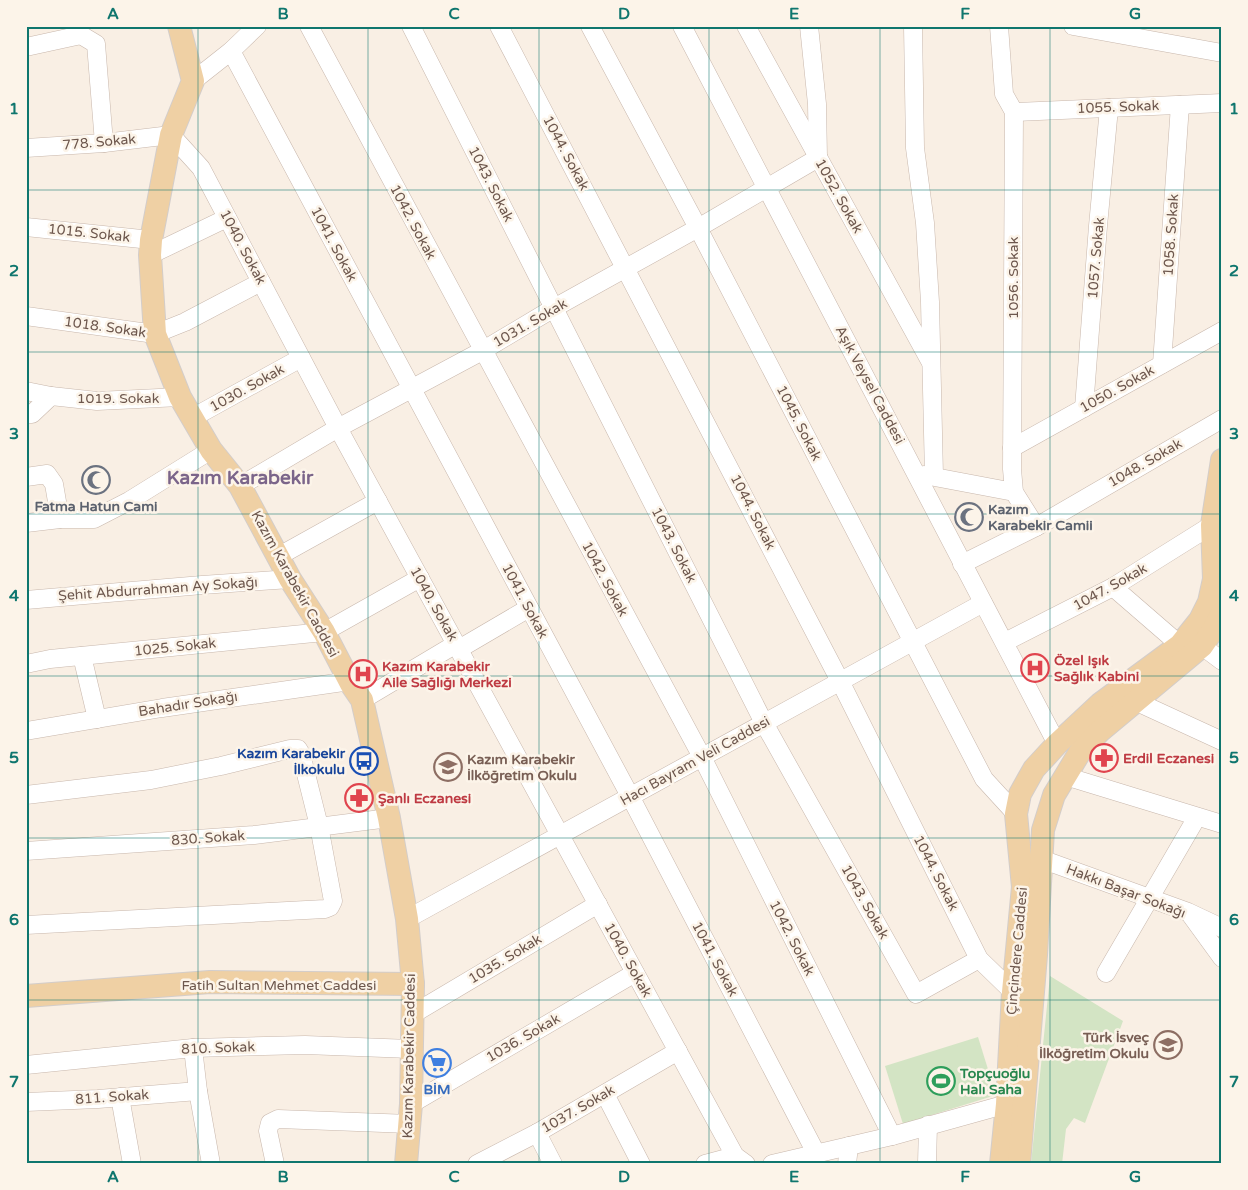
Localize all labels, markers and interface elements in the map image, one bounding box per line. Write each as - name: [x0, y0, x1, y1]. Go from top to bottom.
- text: A: [107, 4, 119, 24]
- text: B: [277, 4, 289, 24]
- text: C: [448, 4, 460, 24]
- text: D: [618, 4, 630, 24]
- text: E: [789, 4, 799, 24]
- text: F: [960, 4, 970, 24]
- text: G: [1129, 4, 1141, 24]
- street label: 1055. Sokak: [1077, 97, 1160, 117]
- text: 1: [9, 99, 19, 119]
- text: 1: [1229, 99, 1239, 119]
- street label: 1044. Sokak: [539, 113, 593, 194]
- street label: 778. Sokak: [62, 130, 137, 154]
- street label: 1043. Sokak: [465, 143, 517, 225]
- street label: 1052. Sokak: [812, 156, 867, 237]
- street label: 1042. Sokak: [386, 182, 440, 263]
- street label: 1058. Sokak: [1160, 193, 1182, 277]
- street label: 1041. Sokak: [307, 204, 361, 285]
- street label: 1040. Sokak: [216, 207, 270, 288]
- street label: 1057. Sokak: [1084, 216, 1108, 300]
- street label: 1015. Sokak: [47, 220, 131, 246]
- street label: 1056. Sokak: [1005, 236, 1022, 319]
- text: 2: [9, 261, 19, 281]
- text: 2: [1229, 261, 1239, 281]
- street label: 1031. Sokak: [490, 295, 570, 351]
- street label: 1018. Sokak: [63, 313, 147, 341]
- street label: Aşık Veysel Caddesi: [832, 323, 908, 447]
- street label: 1030. Sokak: [207, 360, 288, 415]
- street label: 1050. Sokak: [1077, 361, 1158, 416]
- street label: 1045. Sokak: [773, 382, 825, 464]
- street label: 1019. Sokak: [77, 390, 160, 407]
- text: 3: [9, 424, 19, 444]
- text: 3: [1229, 424, 1239, 444]
- street label: 1048. Sokak: [1105, 435, 1185, 491]
- mosque icon: Fatma Hatun Cami: [81, 465, 111, 495]
- district label: Kazım Karabekir: [167, 467, 314, 489]
- street label: 1044. Sokak: [727, 471, 779, 553]
- place label: Fatma Hatun Cami: [34, 498, 158, 515]
- place label: Kazım Karabekir Camii: [988, 501, 1093, 534]
- mosque icon: Kazım Karabekir Camii: [954, 502, 984, 532]
- street label: 1043. Sokak: [648, 504, 700, 586]
- street label: Kazım Karabekir Caddesi: [248, 508, 342, 660]
- street label: 1042. Sokak: [578, 539, 632, 620]
- street label: 1047. Sokak: [1070, 560, 1150, 614]
- street label: 1041. Sokak: [498, 561, 552, 642]
- street label: 1040. Sokak: [407, 564, 462, 645]
- street label: Şehit Abdurrahman Ay Sokağı: [58, 574, 258, 604]
- text: 4: [9, 586, 19, 606]
- text: 4: [1229, 586, 1239, 606]
- street label: 1025. Sokak: [133, 634, 217, 660]
- place label: Özel Işık Sağlık Kabini: [1054, 652, 1139, 685]
- hospital icon: Özel Işık Sağlık Kabini: [1020, 653, 1050, 683]
- place label: Kazım Karabekir Aile Sağlığı Merkezi: [382, 658, 512, 691]
- hospital icon: Kazım Karabekir Aile Sağlığı Merkezi: [348, 659, 378, 689]
- street label: Bahadır Sokağı: [137, 688, 239, 720]
- street label: Hacı Bayram Veli Caddesi: [617, 713, 773, 809]
- pharmacy icon: Erdil Eczanesi: [1089, 743, 1119, 773]
- place label: Kazım Karabekir İlkokulu: [237, 745, 346, 778]
- bus stop icon: Kazım Karabekir İlkokulu: [349, 746, 379, 776]
- text: 5: [9, 748, 19, 768]
- text: 5: [1229, 748, 1239, 768]
- place label: Erdil Eczanesi: [1123, 750, 1214, 767]
- place label: Kazım Karabekir İlköğretim Okulu: [467, 751, 577, 784]
- school or university icon: Kazım Karabekir İlköğretim Okulu: [433, 752, 463, 782]
- pharmacy icon: Şanlı Eczanesi: [344, 783, 374, 813]
- place label: Şanlı Eczanesi: [378, 790, 471, 807]
- street label: 830. Sokak: [171, 827, 246, 849]
- street label: 1044. Sokak: [910, 832, 962, 914]
- street label: Hakkı Başar Sokağı: [1064, 860, 1188, 922]
- street label: 1043. Sokak: [838, 862, 893, 943]
- street label: Çinçindere Caddesi: [1003, 886, 1031, 1016]
- street label: 1042. Sokak: [766, 897, 818, 979]
- text: 6: [9, 910, 19, 930]
- text: 6: [1229, 910, 1239, 930]
- street label: 1041. Sokak: [688, 919, 742, 1000]
- street label: 1040. Sokak: [601, 920, 656, 1001]
- street label: 1035. Sokak: [465, 930, 545, 988]
- street label: Kazım Karabekir Caddesi: [399, 973, 419, 1139]
- street label: Fatih Sultan Mehmet Caddesi: [182, 977, 376, 994]
- street label: 1036. Sokak: [483, 1010, 563, 1066]
- place label: Türk İsveç İlköğretim Okulu: [1039, 1029, 1150, 1062]
- school or university icon: Türk İsveç İlköğretim Okulu: [1153, 1030, 1183, 1060]
- street label: 810. Sokak: [181, 1038, 256, 1058]
- supermarket icon: BİM: [422, 1048, 452, 1078]
- place label: Topçuoğlu Halı Saha: [959, 1065, 1030, 1098]
- sports icon: Topçuoğlu Halı Saha: [926, 1066, 956, 1096]
- text: 7: [9, 1072, 19, 1092]
- text: 7: [1229, 1072, 1239, 1092]
- place label: BİM: [423, 1081, 451, 1098]
- street label: 1037. Sokak: [538, 1081, 618, 1137]
- street label: 811. Sokak: [75, 1086, 150, 1108]
- text: A: [107, 1167, 119, 1187]
- text: B: [277, 1167, 289, 1187]
- text: C: [448, 1167, 460, 1187]
- text: D: [618, 1167, 630, 1187]
- text: E: [789, 1167, 799, 1187]
- text: F: [960, 1167, 970, 1187]
- text: G: [1129, 1167, 1141, 1187]

